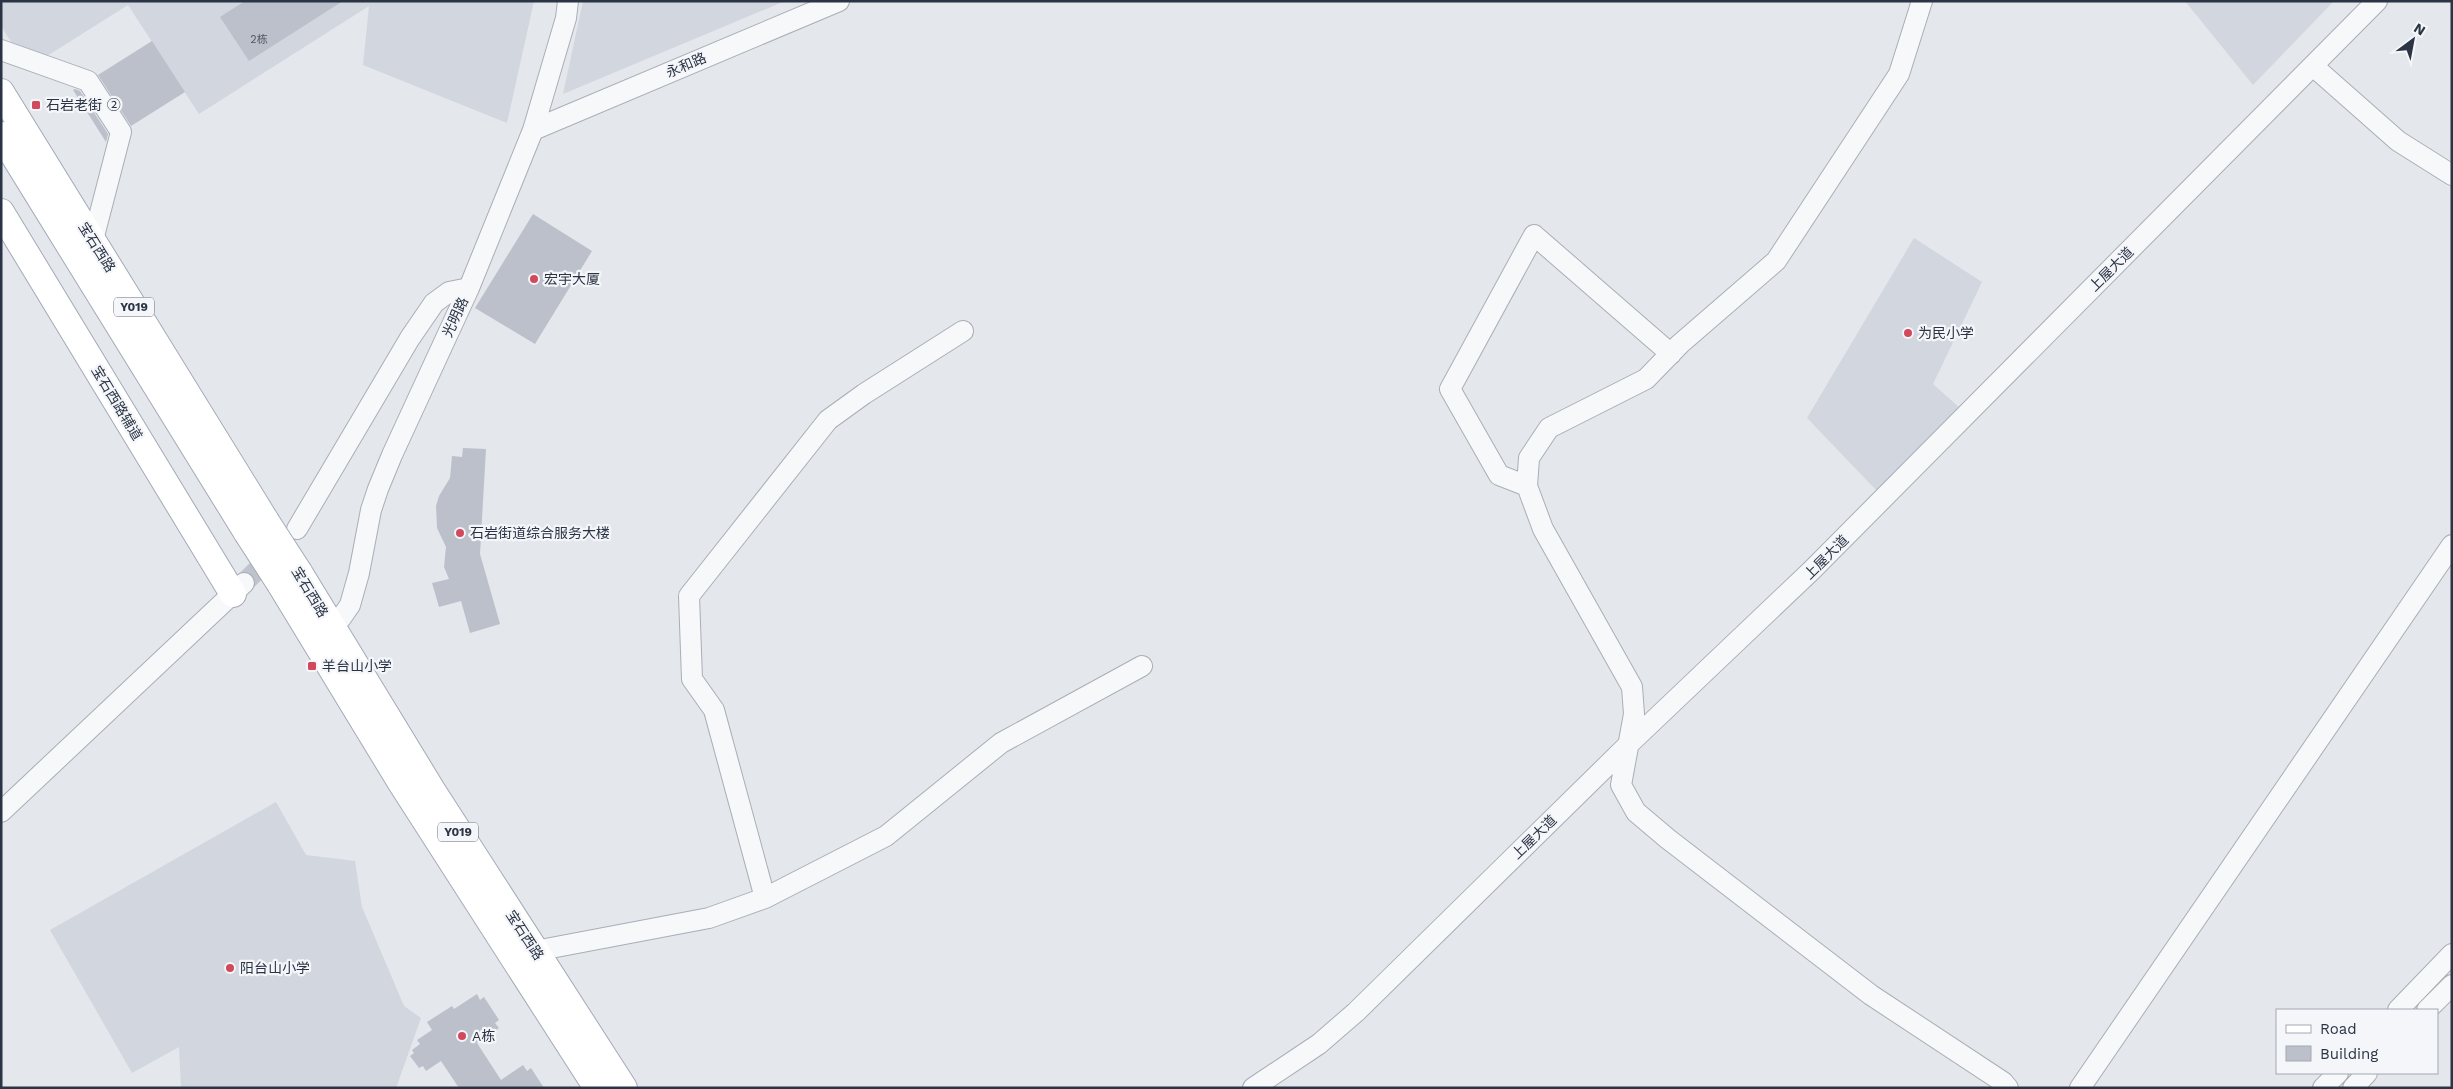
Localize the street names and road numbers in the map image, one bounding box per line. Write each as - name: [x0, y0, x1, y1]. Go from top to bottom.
- street label: 永和路: [664, 49, 708, 81]
- street label: 宝石西路: [75, 219, 119, 275]
- street label: 上屋大道: [2086, 244, 2136, 294]
- street label: 光明路: [439, 295, 471, 339]
- road number: Y019: [114, 298, 154, 316]
- street label: 宝石西路辅道: [89, 363, 145, 443]
- street label: 上屋大道: [1801, 532, 1851, 582]
- street label: 宝石西路: [289, 564, 331, 620]
- street label: 上屋大道: [1508, 812, 1560, 862]
- road number: Y019: [438, 822, 478, 842]
- street label: 宝石西路: [503, 907, 547, 963]

